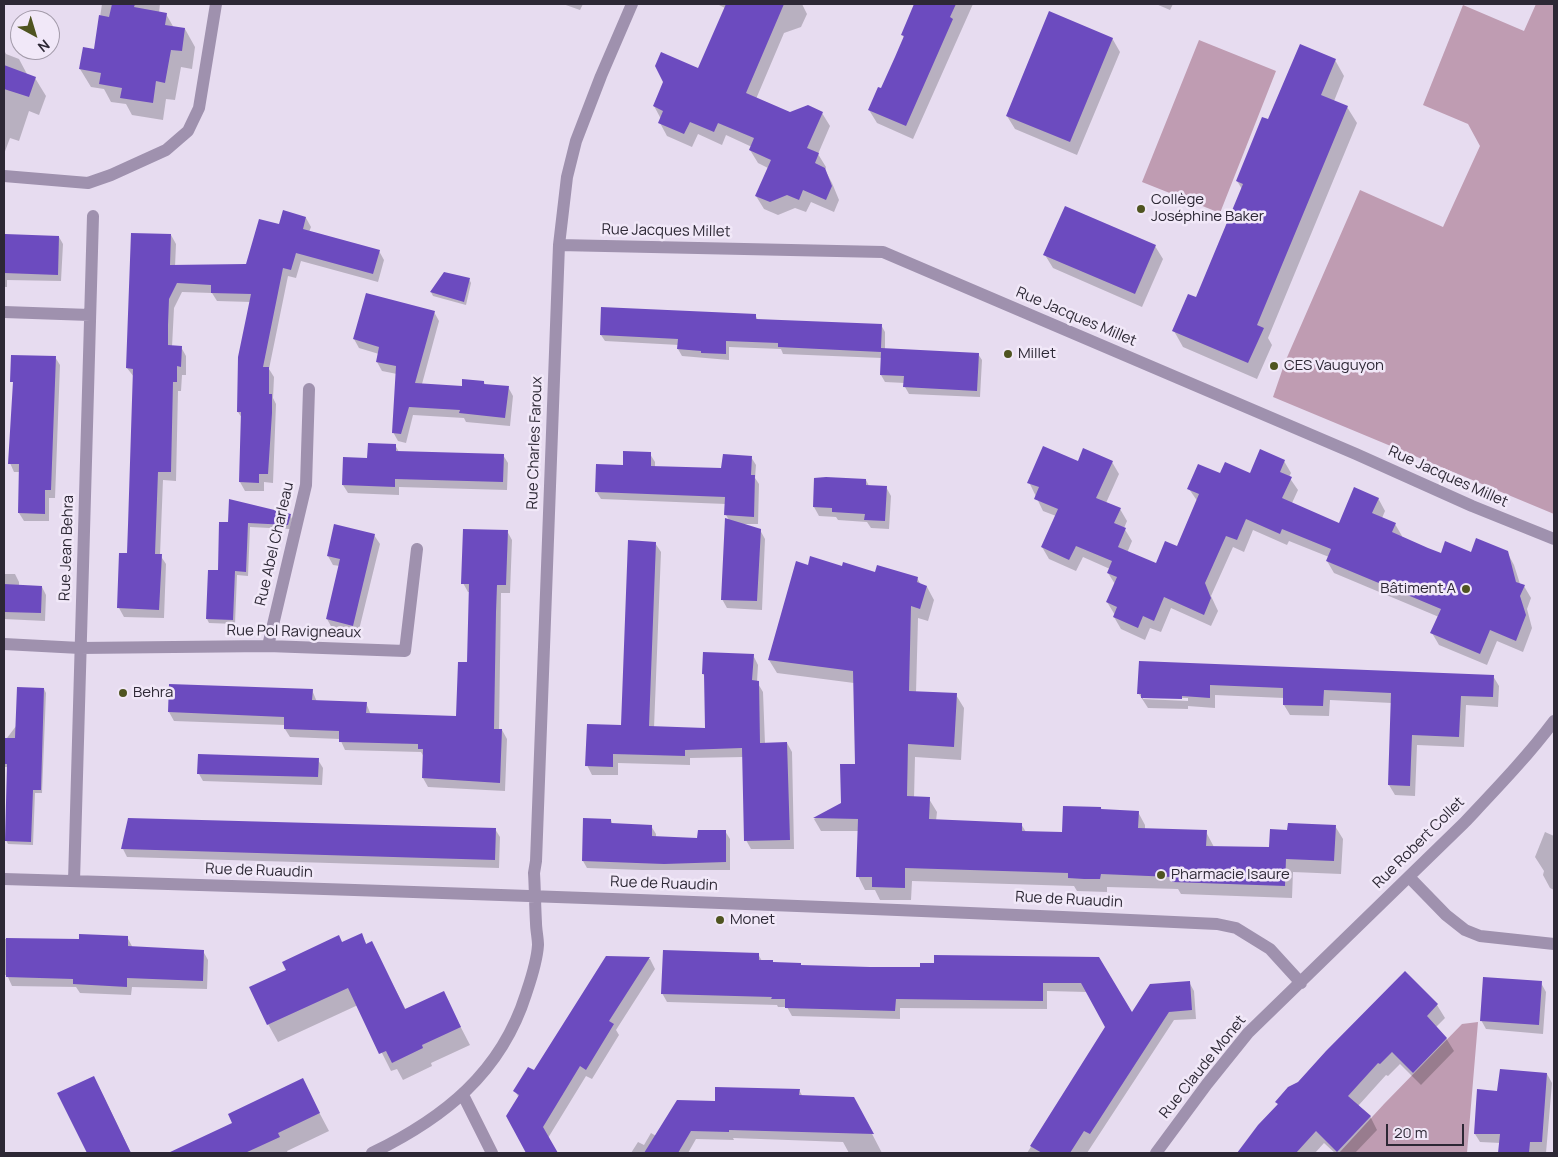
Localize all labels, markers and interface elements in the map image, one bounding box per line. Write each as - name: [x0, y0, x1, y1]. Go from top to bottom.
- north arrow: [10, 10, 60, 60]
- text: N: [34, 36, 54, 57]
- place label: Collège Joséphine Baker: [1151, 191, 1264, 226]
- marker: Collège Joséphine Baker: [1135, 203, 1147, 215]
- street label: Rue Jacques Millet: [601, 221, 731, 241]
- street label: Rue Jacques Millet: [1013, 284, 1139, 350]
- place label: Millet: [1018, 345, 1056, 363]
- marker: Millet: [1002, 348, 1014, 360]
- place label: CES Vauguyon: [1284, 357, 1384, 375]
- marker: CES Vauguyon: [1268, 360, 1280, 372]
- street label: Rue Charles Faroux: [524, 376, 546, 510]
- street label: Rue Jacques Millet: [1385, 443, 1511, 511]
- street label: Rue Abel Charleau: [252, 480, 298, 608]
- street label: Rue Jean Behra: [56, 495, 78, 601]
- place label: Bâtiment A: [1380, 580, 1456, 598]
- marker: Bâtiment A: [1460, 583, 1472, 595]
- street label: Rue Pol Ravigneaux: [227, 622, 361, 642]
- place label: Behra: [133, 684, 173, 702]
- marker: Behra: [117, 687, 129, 699]
- street label: Rue Robert Collet: [1370, 794, 1468, 892]
- street label: Rue de Ruaudin: [205, 860, 313, 882]
- place label: Pharmacie Isaure: [1171, 866, 1290, 884]
- marker: Pharmacie Isaure: [1155, 869, 1167, 881]
- street label: Rue de Ruaudin: [610, 873, 718, 895]
- street label: Rue de Ruaudin: [1015, 888, 1123, 912]
- place label: Monet: [730, 911, 775, 929]
- marker: Monet: [714, 914, 726, 926]
- street label: Rue Claude Monet: [1156, 1012, 1250, 1122]
- scale bar: [1388, 1114, 1466, 1146]
- text: 20 m: [1394, 1122, 1427, 1143]

